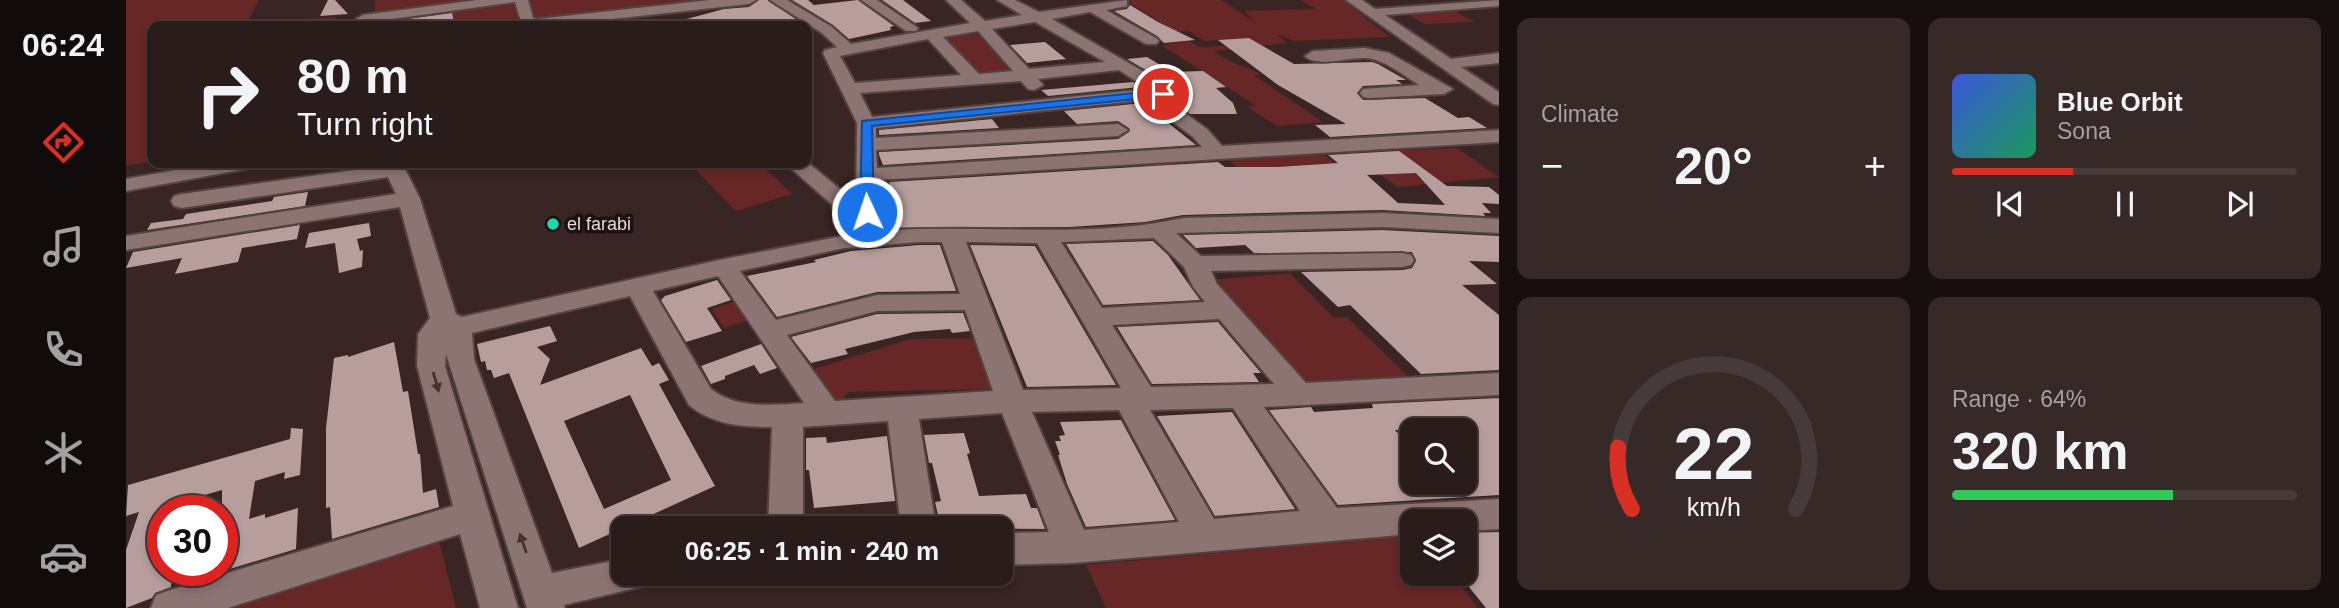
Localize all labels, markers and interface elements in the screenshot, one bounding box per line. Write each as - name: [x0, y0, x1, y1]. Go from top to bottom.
- text: 06:24: [22, 27, 104, 63]
- icon: right: [182, 49, 273, 140]
- text: 80 m: [297, 49, 409, 103]
- pin: [1133, 64, 1193, 124]
- icon: arrive: [1144, 75, 1182, 113]
- text: Blue Orbit: [2057, 87, 2183, 117]
- text: Climate: [1541, 101, 1619, 127]
- text: Turn right: [297, 106, 433, 142]
- icon: directions: [39, 118, 88, 167]
- text: Sona: [2057, 118, 2111, 144]
- text: 20°: [1674, 137, 1753, 195]
- text: −: [1541, 145, 1563, 187]
- text: +: [1864, 145, 1886, 187]
- position arrow: [830, 175, 904, 249]
- icon: previous: [1991, 185, 2029, 223]
- icon: pause: [2106, 185, 2144, 223]
- icon: next: [2221, 185, 2259, 223]
- place label: el farabi: [567, 214, 631, 234]
- marker: el farabi: [545, 216, 561, 232]
- icon: music: [39, 222, 88, 271]
- icon: phone: [39, 325, 88, 374]
- one-way arrow: [431, 372, 441, 393]
- text: Range · 64%: [1952, 386, 2086, 412]
- text: 22: [1673, 414, 1754, 495]
- map controls: [1400, 418, 1477, 586]
- button: search: [1400, 418, 1477, 495]
- text: 320 km: [1952, 422, 2128, 480]
- icon: climate: [39, 428, 88, 477]
- text: km/h: [1686, 493, 1741, 521]
- speed limit sign: 30: [147, 495, 238, 586]
- button: layers: [1400, 509, 1477, 586]
- icon: car: [39, 532, 88, 581]
- one-way arrow: [517, 533, 528, 554]
- text: 06:25 · 1 min · 240 m: [685, 536, 939, 566]

